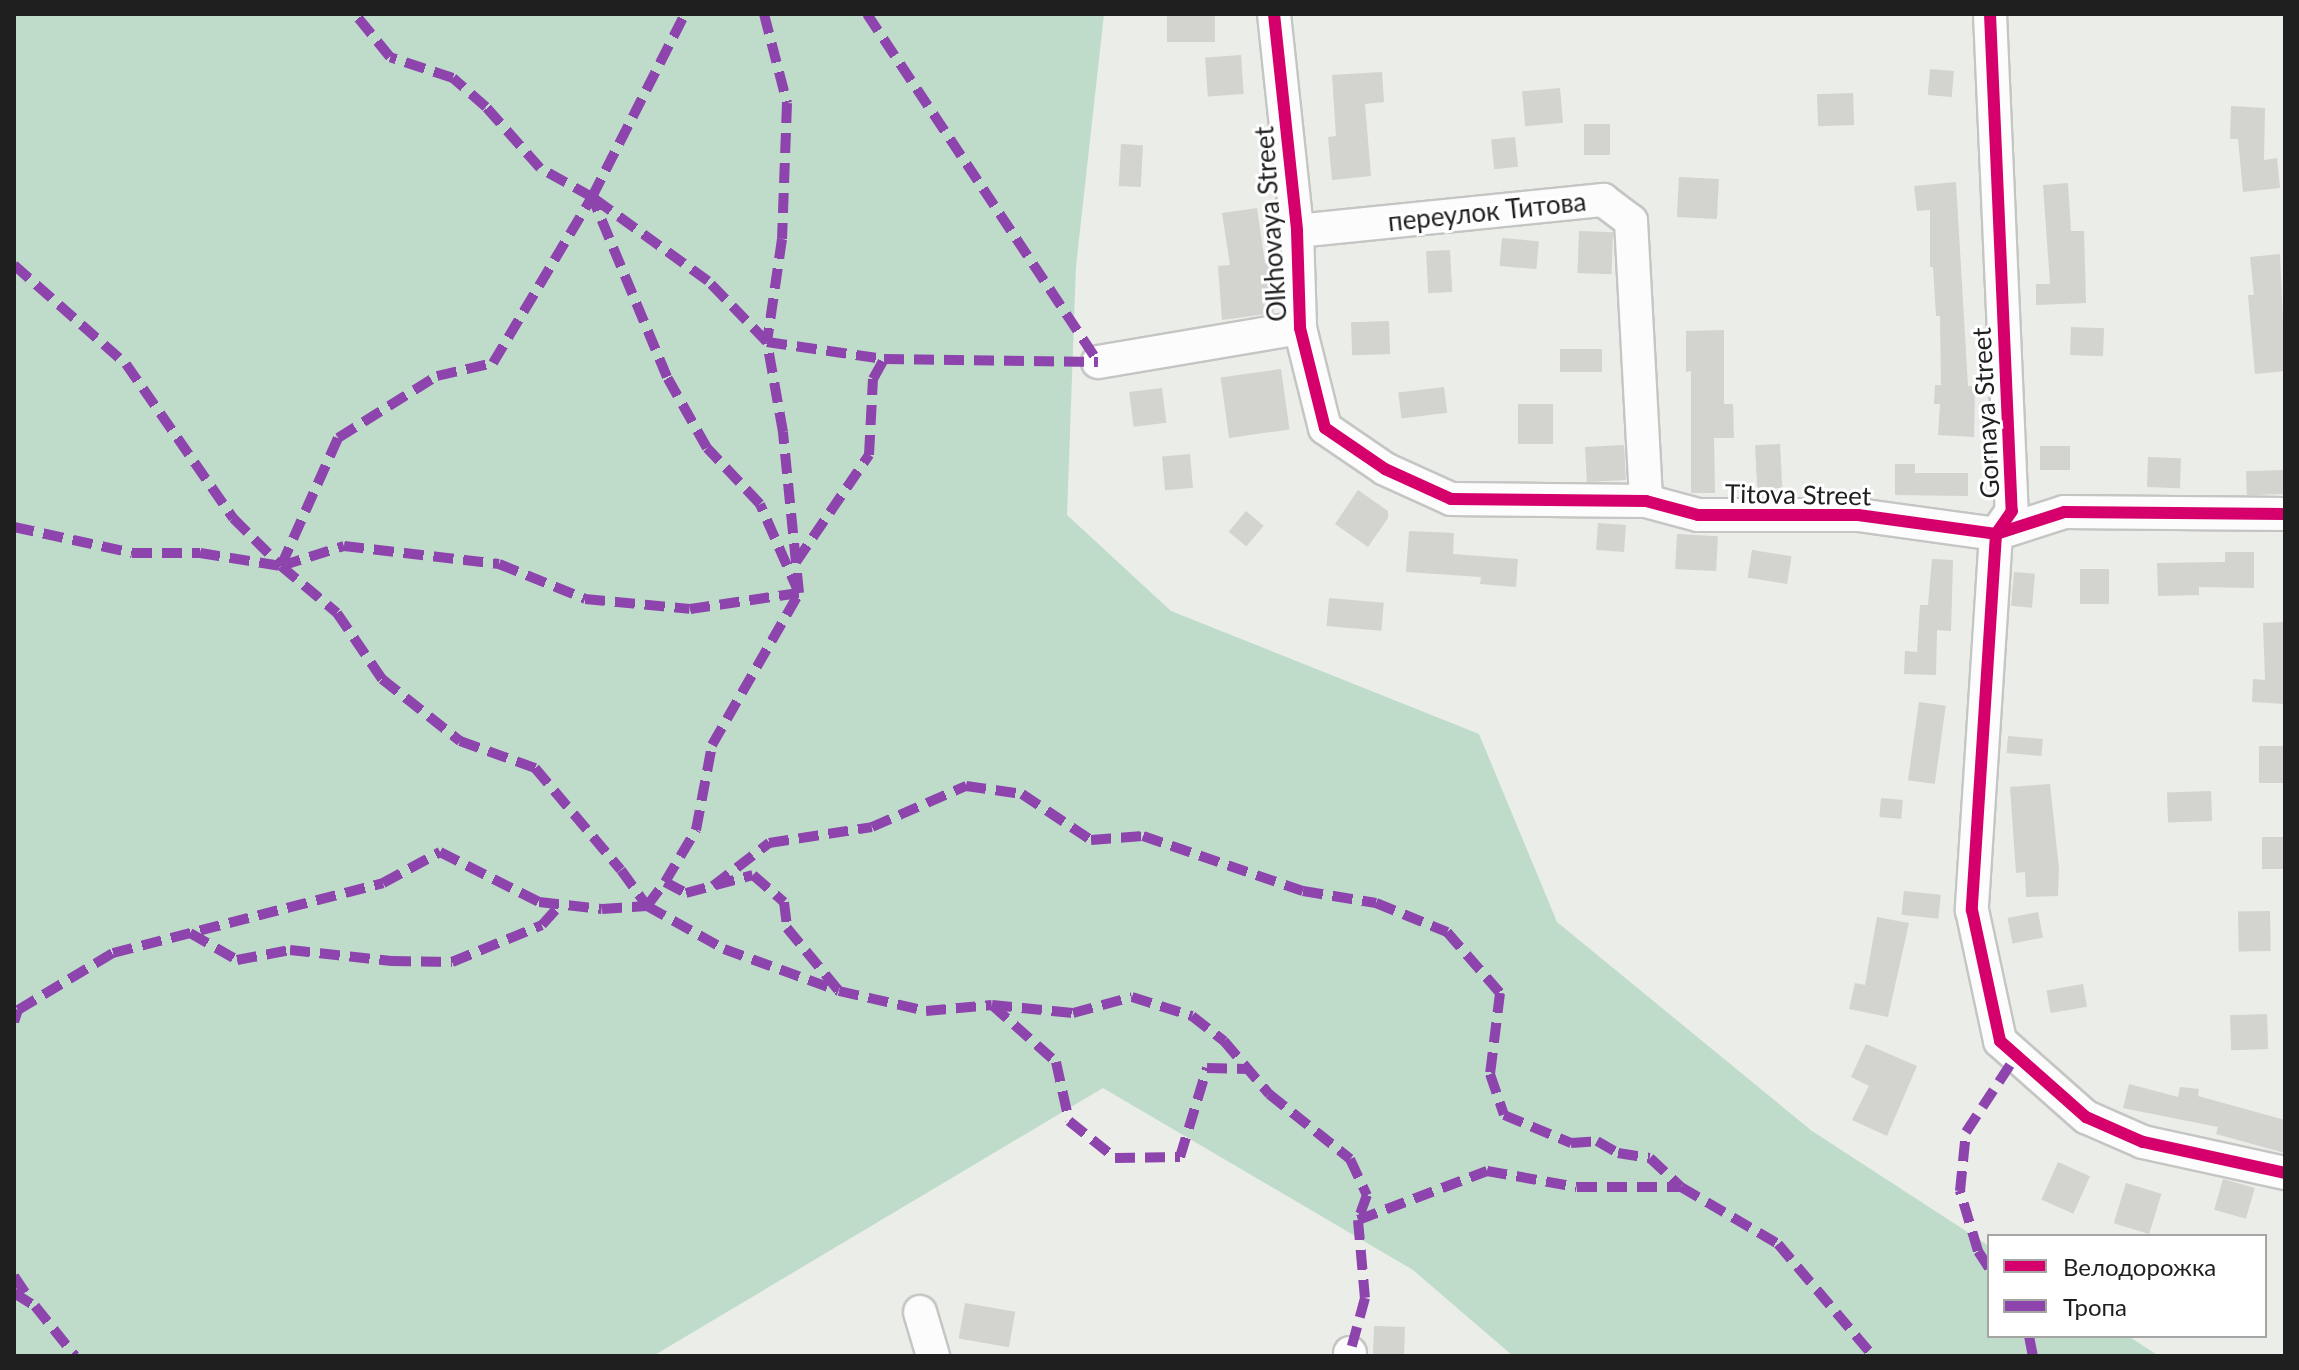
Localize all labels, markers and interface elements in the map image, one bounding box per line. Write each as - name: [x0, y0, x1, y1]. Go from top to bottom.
- street label: Olkhovaya Street: [1249, 125, 1293, 323]
- street label: переулок Титова: [1386, 186, 1588, 238]
- street label: Gornaya Street: [1966, 327, 2006, 499]
- street label: Titova Street: [1725, 478, 1871, 512]
- legend: [1987, 1234, 2267, 1338]
- text: Велодорожка: [2063, 1252, 2216, 1281]
- text: Тропа: [2063, 1292, 2127, 1321]

